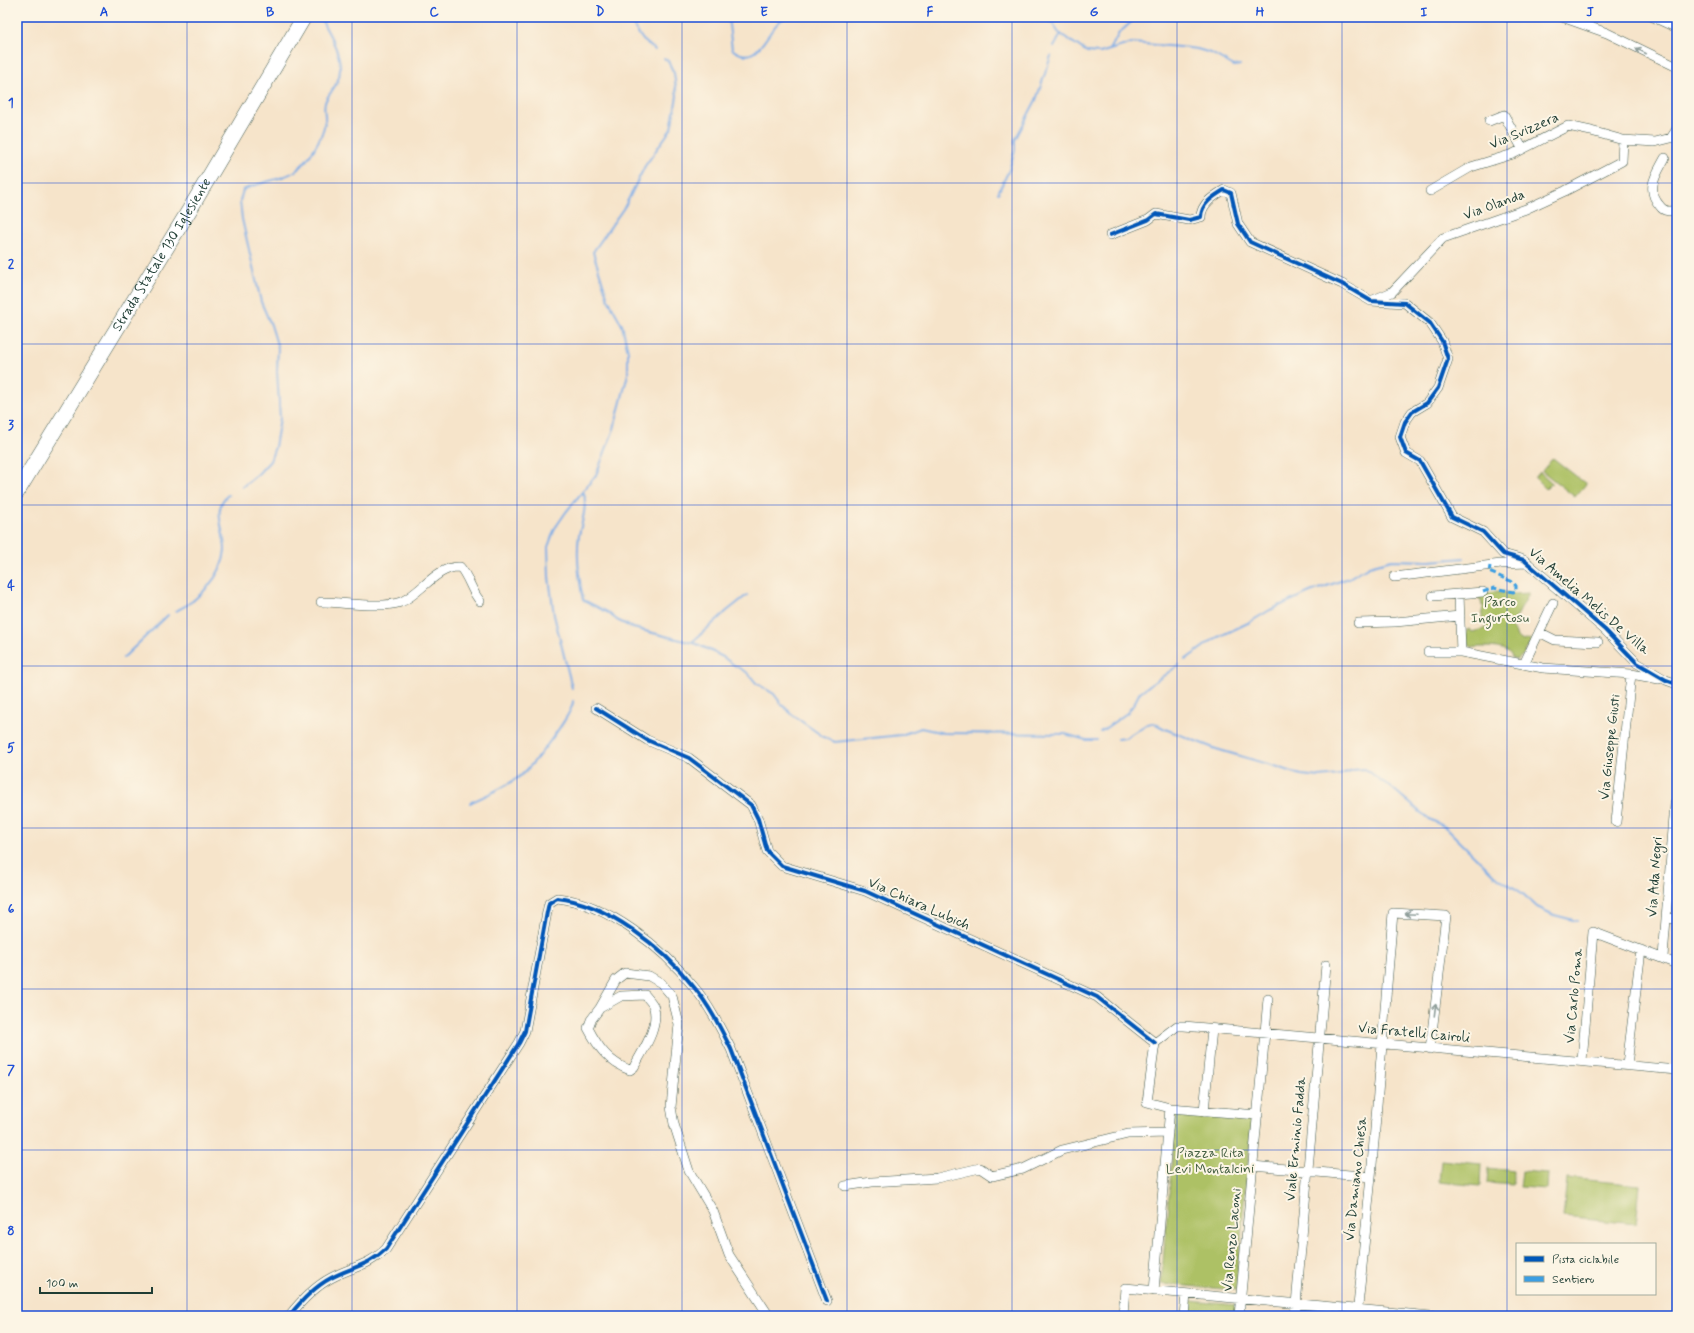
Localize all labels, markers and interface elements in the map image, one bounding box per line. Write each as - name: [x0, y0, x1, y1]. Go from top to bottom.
- text: A: [100, 4, 108, 21]
- text: B: [266, 4, 275, 21]
- text: C: [429, 4, 439, 21]
- text: D: [596, 4, 605, 21]
- text: E: [760, 4, 768, 21]
- text: F: [927, 4, 934, 21]
- text: G: [1090, 4, 1099, 21]
- text: H: [1256, 4, 1265, 21]
- text: I: [1421, 4, 1428, 21]
- text: J: [1586, 4, 1594, 21]
- one-way arrow: [1636, 46, 1648, 54]
- text: 1: [8, 95, 14, 112]
- street label: Via Svizzera: [1487, 108, 1562, 154]
- street label: Strada Statale 130 Iglesiente: [108, 175, 215, 335]
- street label: Via Olanda: [1461, 186, 1527, 224]
- text: 2: [8, 256, 15, 273]
- text: 3: [8, 417, 14, 434]
- street label: Via Amelia Melis De Villa: [1525, 543, 1654, 659]
- text: 4: [7, 578, 15, 595]
- park label: Parco Ingurtosu: [1471, 593, 1529, 629]
- street label: Via Giuseppe Giusti: [1595, 693, 1625, 801]
- text: 5: [7, 740, 15, 757]
- street label: Via Ada Negri: [1643, 836, 1668, 918]
- street label: Via Chiara Lubich: [865, 873, 973, 935]
- text: 6: [8, 901, 15, 918]
- one-way arrow: [1405, 910, 1418, 918]
- street label: Via Carlo Poma: [1561, 947, 1587, 1044]
- one-way arrow: [1431, 1004, 1439, 1017]
- street label: Via Fratelli Cairoli: [1357, 1019, 1471, 1047]
- text: 7: [7, 1062, 15, 1079]
- street label: Viale Erminio Fadda: [1282, 1076, 1310, 1202]
- street label: Via Damiano Chiesa: [1341, 1116, 1372, 1242]
- park label: Piazza Rita Levi Montalcini: [1166, 1144, 1254, 1178]
- street label: Via Renzo Laconi: [1219, 1187, 1245, 1293]
- text: 8: [7, 1223, 15, 1240]
- legend: [1516, 1243, 1656, 1295]
- text: Pista ciclabile: [1552, 1252, 1619, 1268]
- scale bar: [40, 1269, 152, 1295]
- text: Sentiero: [1552, 1272, 1595, 1288]
- text: 100 m: [46, 1276, 78, 1292]

